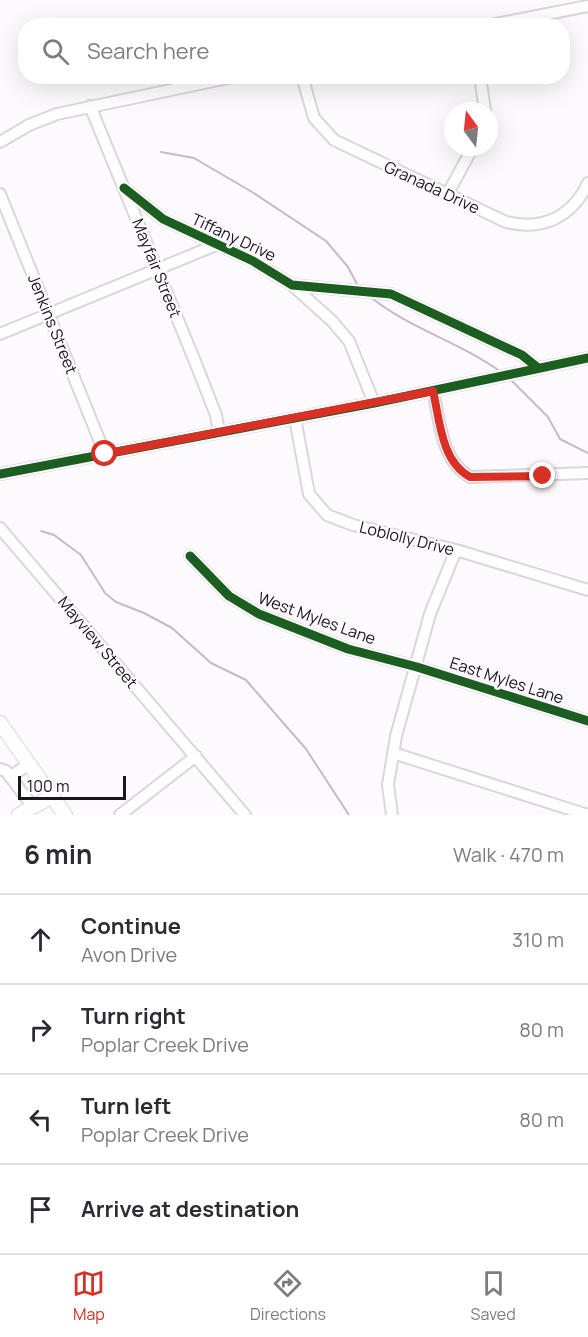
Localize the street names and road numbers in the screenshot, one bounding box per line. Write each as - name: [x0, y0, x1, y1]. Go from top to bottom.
- street label: Granada Drive: [381, 155, 483, 219]
- street label: Tiffany Drive: [188, 208, 280, 266]
- street label: Mayfair Street: [127, 215, 187, 321]
- street label: Jenkins Street: [23, 271, 83, 377]
- street label: Loblolly Drive: [357, 516, 457, 560]
- street label: West Myles Lane: [255, 586, 379, 650]
- street label: Mayview Street: [53, 591, 143, 693]
- street label: East Myles Lane: [447, 651, 567, 709]

